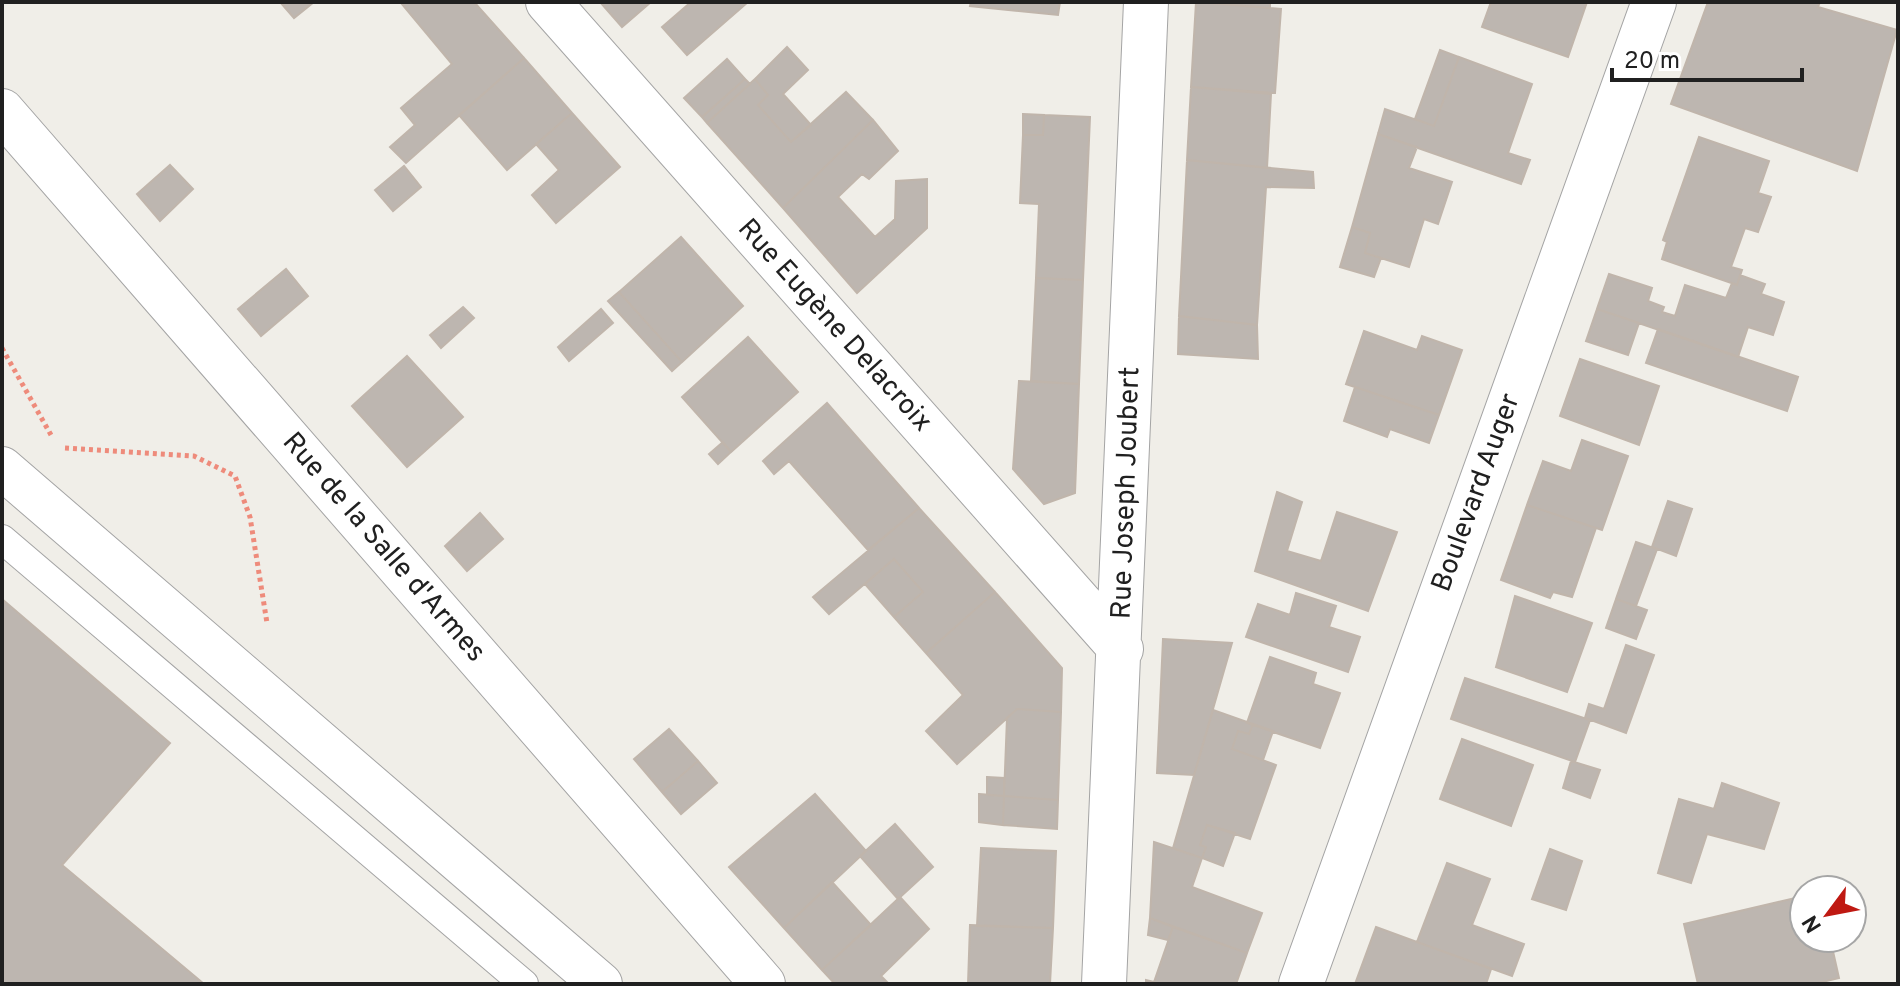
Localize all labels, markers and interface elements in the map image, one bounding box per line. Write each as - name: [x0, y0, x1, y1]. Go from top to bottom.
- scale bar: [1612, 32, 1802, 82]
- text: 20 m: [1624, 47, 1680, 77]
- street label: Rue Eugène Delacroix: [729, 212, 939, 440]
- street label: Rue Joseph Joubert: [1105, 366, 1149, 620]
- street label: Boulevard Auger: [1424, 389, 1530, 597]
- street label: Rue de la Salle d'Armes: [273, 426, 493, 670]
- north arrow: [1788, 874, 1868, 954]
- text: N: [1798, 909, 1829, 937]

